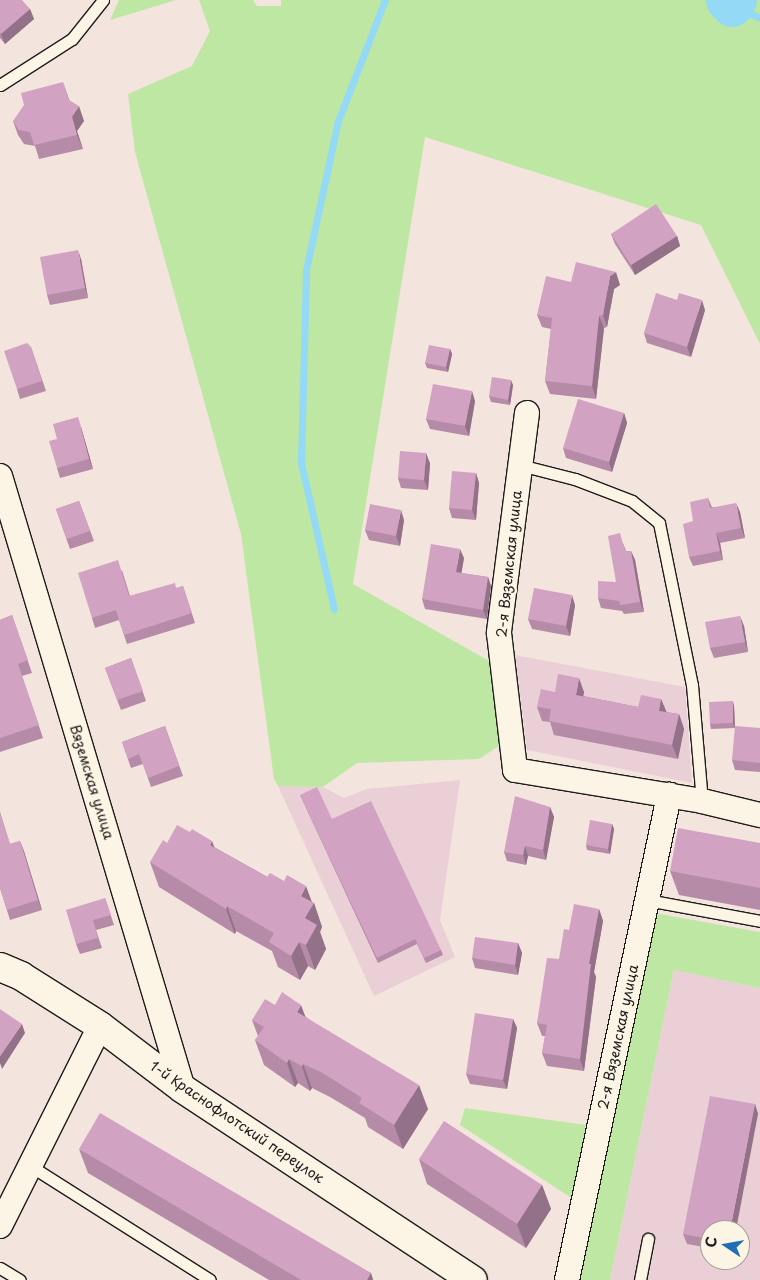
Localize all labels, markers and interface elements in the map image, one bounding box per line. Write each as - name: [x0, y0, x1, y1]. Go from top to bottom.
- street label: 2-я Вяземская улица: [493, 489, 525, 639]
- street label: Вяземская улица: [66, 722, 118, 842]
- street label: 2-я Вяземская улица: [594, 963, 642, 1111]
- street label: 1-й Краснофлотский переулок: [147, 1057, 327, 1187]
- north arrow: [700, 1220, 750, 1270]
- text: С: [699, 1235, 722, 1249]

